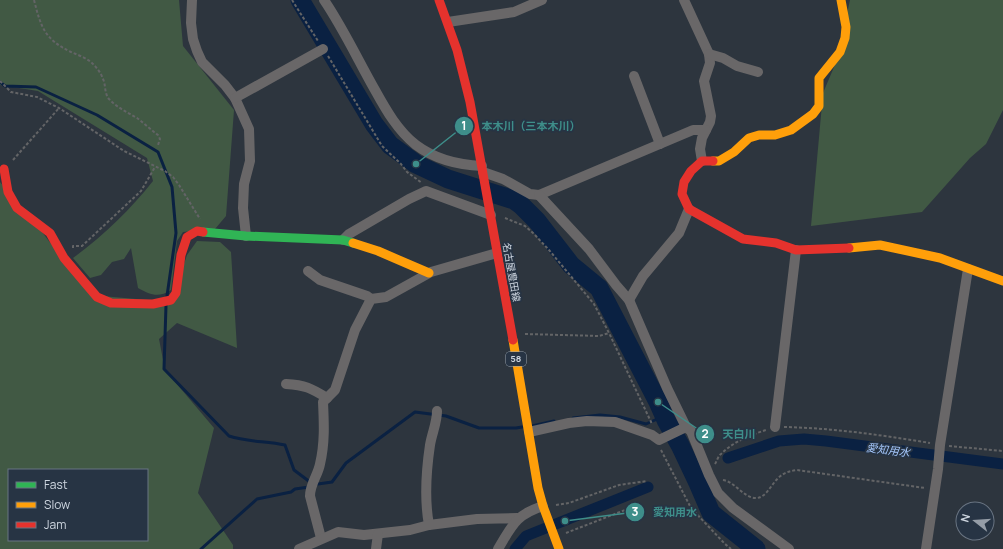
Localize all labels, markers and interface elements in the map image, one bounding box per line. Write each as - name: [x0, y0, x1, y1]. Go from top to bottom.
- callout: 本木川（三本木川）: [454, 115, 589, 138]
- text: 1: [461, 117, 467, 134]
- text: 本木川（三本木川）: [482, 118, 581, 133]
- street label: 名古屋豊田線: [500, 241, 524, 303]
- road number: 58: [506, 352, 526, 366]
- callout: 天白川: [695, 423, 764, 446]
- text: 2: [701, 425, 709, 442]
- text: 天白川: [723, 426, 756, 441]
- water label: 愛知用水: [865, 439, 912, 460]
- legend: [8, 469, 148, 541]
- text: Fast: [44, 476, 68, 493]
- text: Slow: [44, 496, 70, 513]
- callout: 愛知用水: [625, 500, 705, 523]
- north arrow: [955, 501, 995, 541]
- text: 3: [632, 503, 639, 520]
- text: 愛知用水: [653, 504, 697, 519]
- text: N: [957, 512, 973, 524]
- text: Jam: [44, 516, 66, 533]

